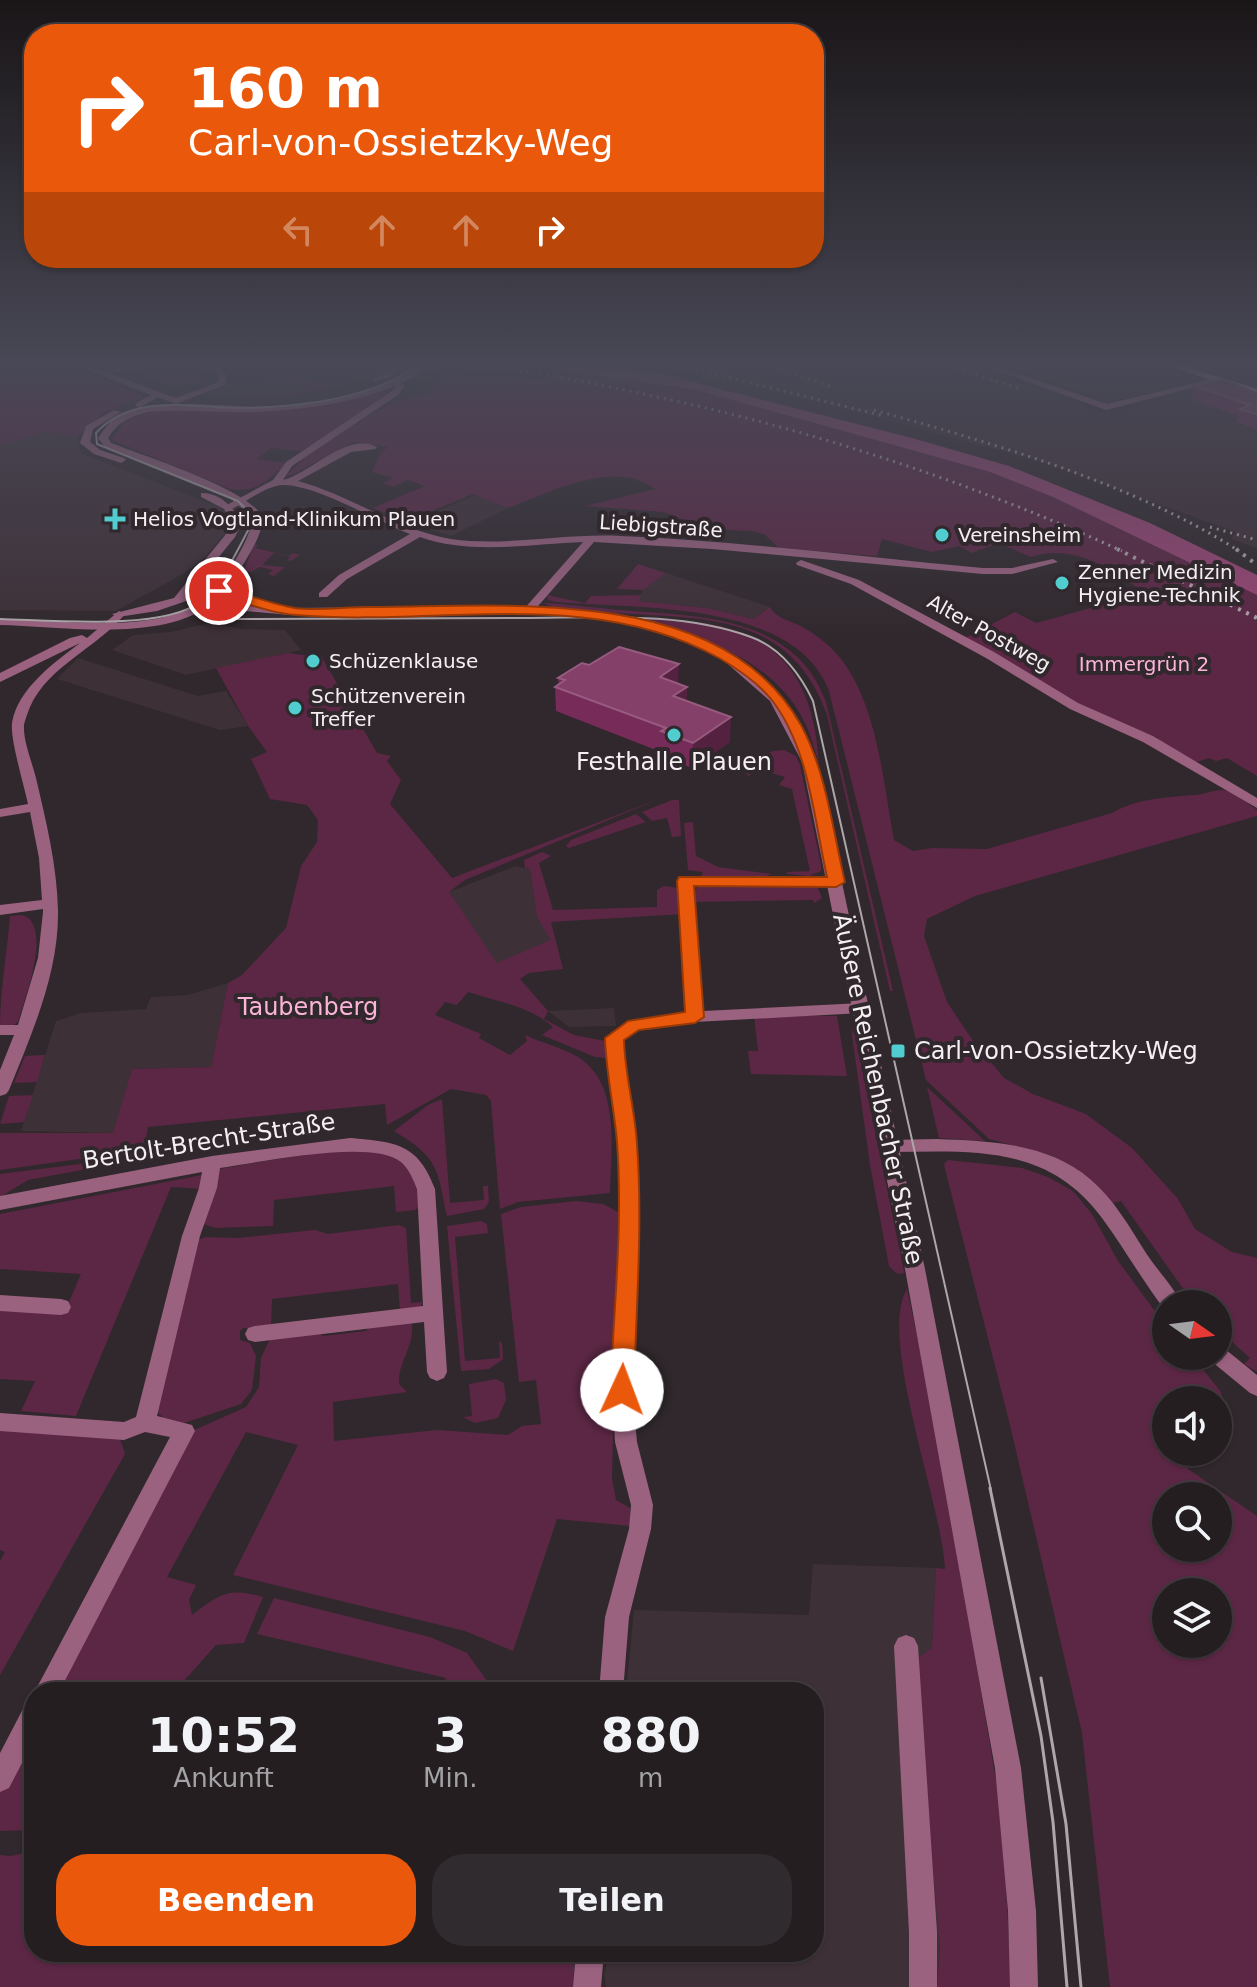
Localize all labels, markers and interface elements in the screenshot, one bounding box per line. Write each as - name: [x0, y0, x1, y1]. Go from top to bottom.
- text: 160 m: [188, 55, 383, 120]
- icon: right: [56, 56, 160, 160]
- text: Carl-von-Ossietzky-Weg: [188, 122, 613, 163]
- icon: left: [276, 208, 320, 252]
- icon: ahead: [360, 208, 404, 252]
- icon: ahead: [444, 208, 488, 252]
- icon: right: [528, 208, 572, 252]
- place label: Helios Vogtland-Klinikum Plauen: [133, 507, 455, 531]
- marker: Helios Vogtland-Klinikum Plauen: [104, 508, 126, 530]
- street label: Liebigstraße: [599, 510, 723, 542]
- place label: Vereinsheim: [958, 523, 1081, 547]
- marker: Vereinsheim: [933, 526, 951, 544]
- pin: [185, 557, 253, 625]
- place label: Zenner Medizin Hygiene-Technik: [1078, 560, 1241, 607]
- icon: arrive: [197, 569, 241, 613]
- marker: Zenner Medizin Hygiene-Technik: [1053, 574, 1071, 592]
- street label: Alter Postweg: [923, 589, 1055, 677]
- place label: Schüzenklause: [329, 649, 478, 673]
- marker: Schüzenklause: [304, 652, 322, 670]
- park label: Immergrün 2: [1079, 652, 1209, 676]
- place label: Schützenverein Treffer: [310, 684, 466, 731]
- marker: Schützenverein Treffer: [286, 699, 304, 717]
- marker: Festhalle Plauen: [665, 726, 683, 744]
- place label: Festhalle Plauen: [576, 748, 772, 776]
- street label: Äußere Reichenbacher Straße: [827, 911, 930, 1267]
- park label: Taubenberg: [237, 993, 378, 1021]
- place label: Carl-von-Ossietzky-Weg: [914, 1037, 1198, 1065]
- marker: Carl-von-Ossietzky-Weg: [889, 1042, 907, 1060]
- street label: Bertolt-Brecht-Straße: [81, 1107, 337, 1175]
- north arrow: [1152, 1290, 1232, 1370]
- map controls: [1152, 1290, 1232, 1658]
- position arrow: [580, 1348, 664, 1432]
- button: sound: [1152, 1386, 1232, 1466]
- button: search: [1152, 1482, 1232, 1562]
- button: layers: [1152, 1578, 1232, 1658]
- text: 10:52: [147, 1707, 300, 1763]
- text: 3: [434, 1707, 467, 1763]
- text: 880: [601, 1707, 701, 1763]
- text: Ankunft: [173, 1763, 274, 1793]
- text: Min.: [423, 1763, 477, 1793]
- text: m: [638, 1763, 663, 1793]
- button: Beenden: [56, 1854, 416, 1946]
- button: Teilen: [432, 1854, 792, 1946]

